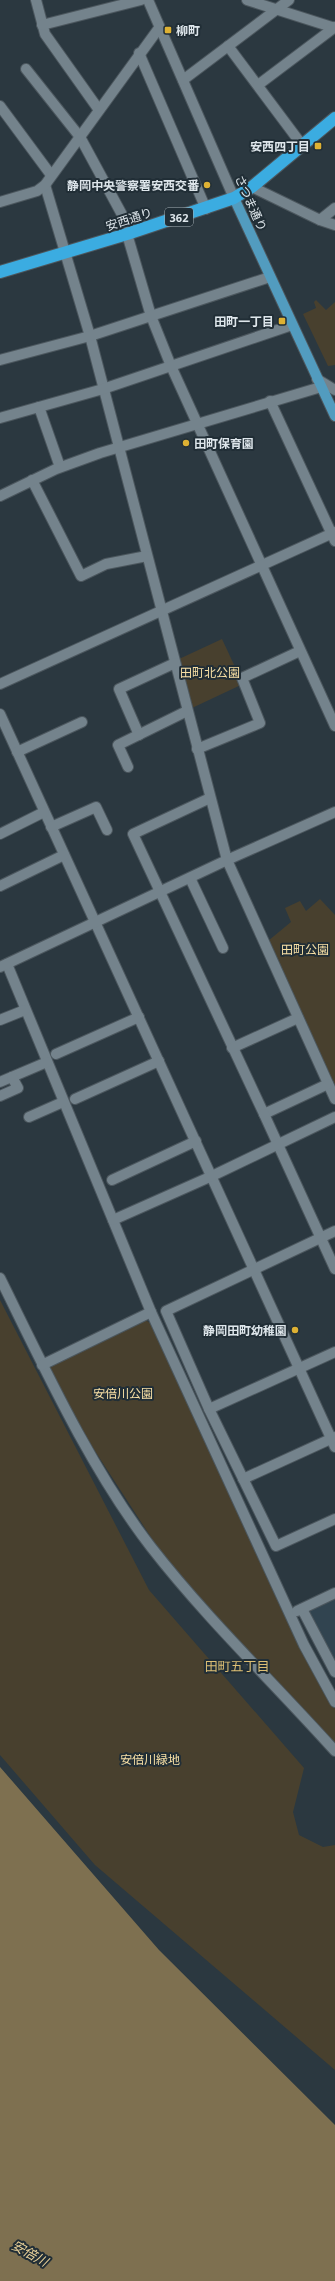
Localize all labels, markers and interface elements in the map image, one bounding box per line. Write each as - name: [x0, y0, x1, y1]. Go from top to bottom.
- place label: 柳町: [176, 22, 200, 39]
- marker: 柳町: [163, 25, 173, 35]
- place label: 安西四丁目: [250, 138, 310, 155]
- marker: 安西四丁目: [313, 141, 323, 151]
- street label: さつま通り: [231, 172, 271, 234]
- place label: 静岡中央警察署安西交番: [67, 177, 200, 194]
- marker: 静岡中央警察署安西交番: [202, 180, 212, 190]
- street label: 安西通り: [104, 203, 154, 235]
- road number: 362: [165, 208, 193, 226]
- place label: 田町一丁目: [214, 313, 274, 330]
- marker: 田町一丁目: [277, 316, 287, 326]
- place label: 田町保育園: [194, 435, 254, 452]
- marker: 田町保育園: [181, 438, 191, 448]
- park label: 田町北公園: [180, 664, 240, 681]
- park label: 田町公園: [281, 941, 329, 958]
- place label: 静岡田町幼稚園: [203, 1322, 287, 1339]
- marker: 静岡田町幼稚園: [290, 1325, 300, 1335]
- park label: 安倍川公園: [93, 1385, 153, 1402]
- district label: 田町五丁目: [204, 1657, 270, 1675]
- park label: 安倍川緑地: [120, 1751, 180, 1768]
- water label: 安倍川: [9, 2236, 53, 2271]

